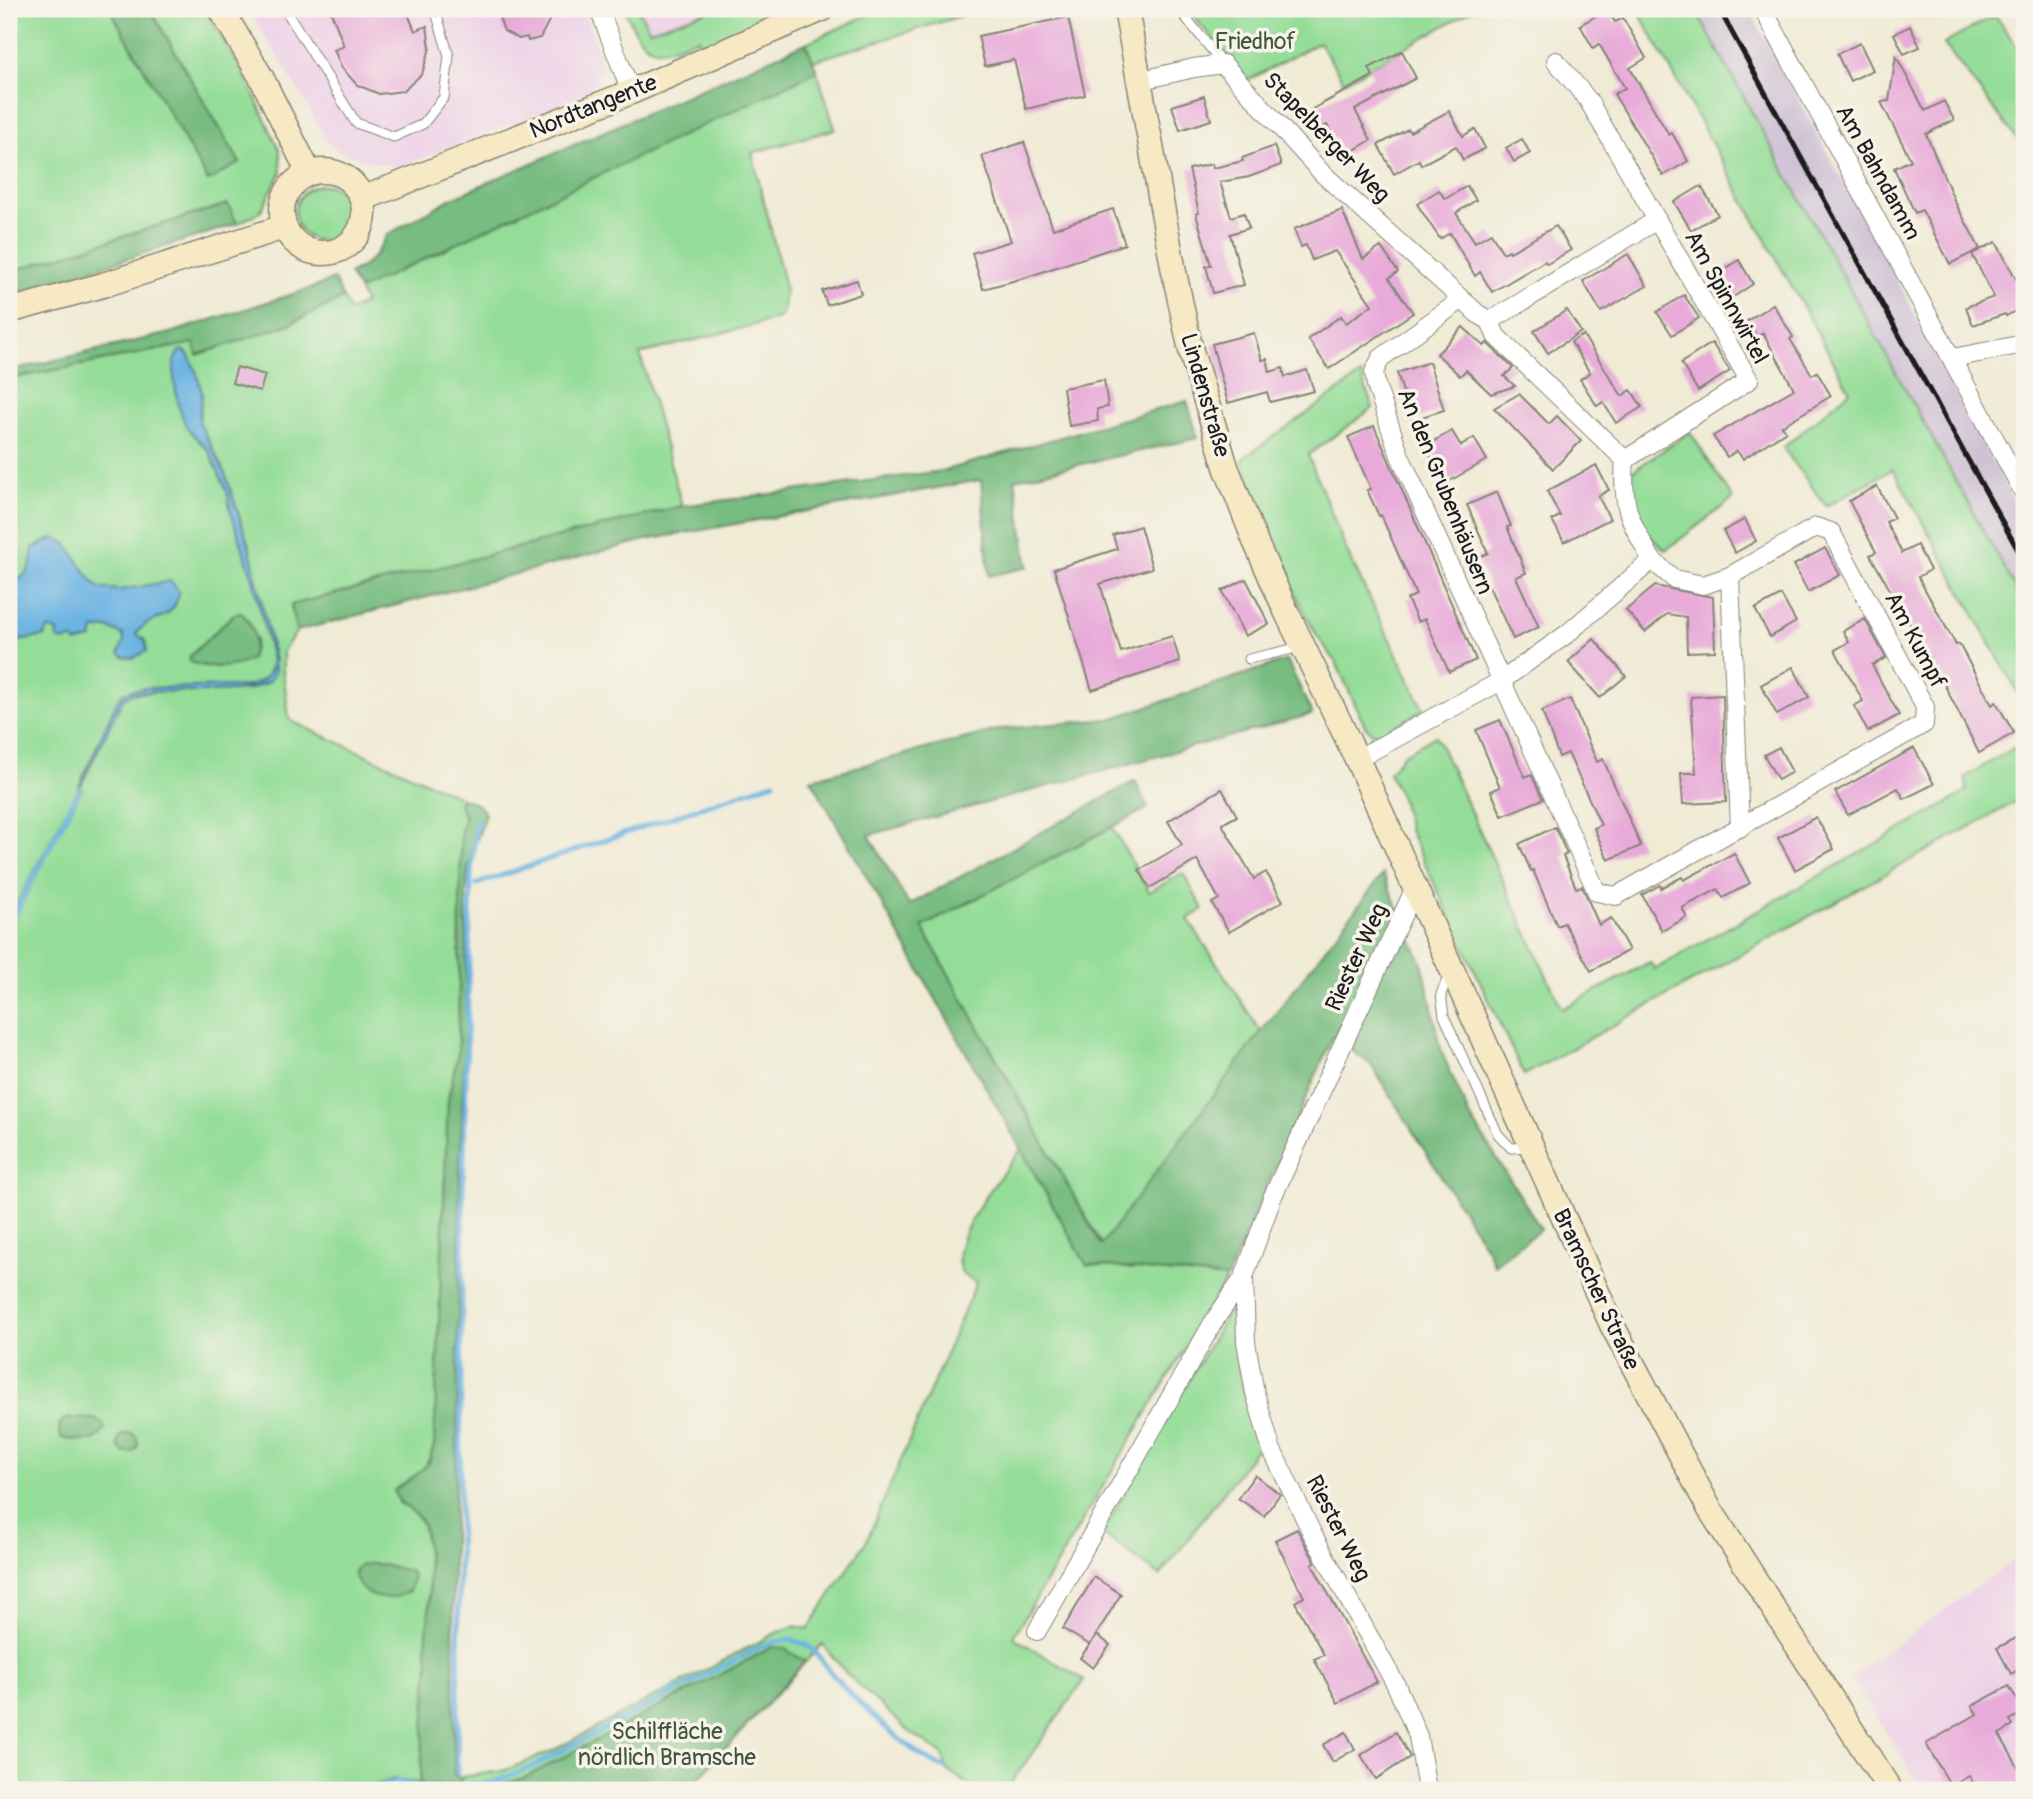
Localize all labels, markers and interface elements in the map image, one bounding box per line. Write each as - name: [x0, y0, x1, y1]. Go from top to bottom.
- park label: Friedhof: [1214, 27, 1296, 56]
- street label: Stapelberger Weg: [1257, 66, 1396, 209]
- street label: Nordtangente: [525, 67, 662, 145]
- street label: Am Bahndamm: [1829, 100, 1928, 245]
- street label: Am Spinnwirtel: [1678, 226, 1775, 369]
- street label: Lindenstraße: [1174, 330, 1237, 461]
- street label: An den Grubenhäusern: [1391, 384, 1500, 598]
- street label: Am Kumpf: [1878, 587, 1953, 694]
- street label: Riester Weg: [1319, 899, 1394, 1016]
- street label: Bramscher Straße: [1546, 1204, 1647, 1375]
- street label: Riester Weg: [1299, 1470, 1378, 1586]
- park label: Schilffläche nördlich Bramsche: [578, 1717, 757, 1772]

